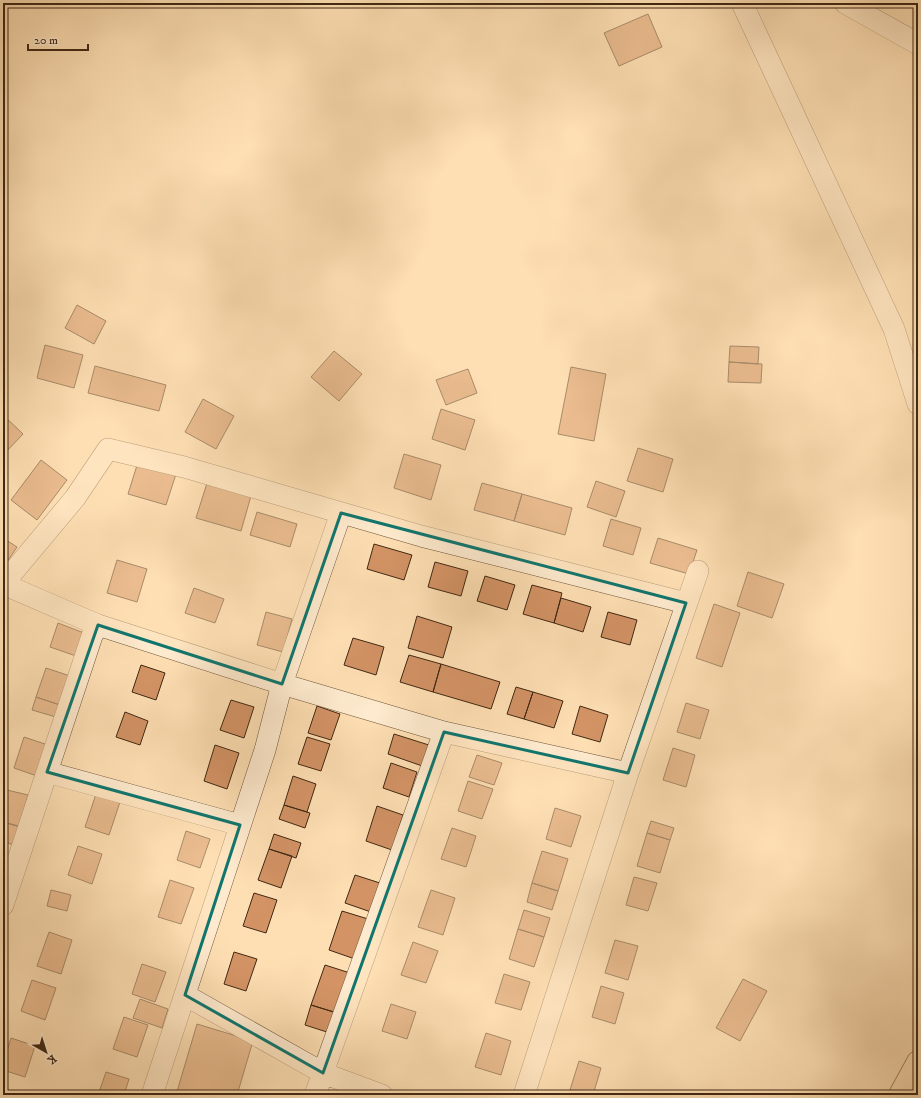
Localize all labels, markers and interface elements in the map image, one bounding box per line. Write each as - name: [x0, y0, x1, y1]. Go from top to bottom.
- scale bar: [28, 26, 88, 52]
- text: 20 m: [34, 33, 58, 48]
- north arrow: [26, 1032, 66, 1072]
- text: K: [44, 1051, 59, 1067]

